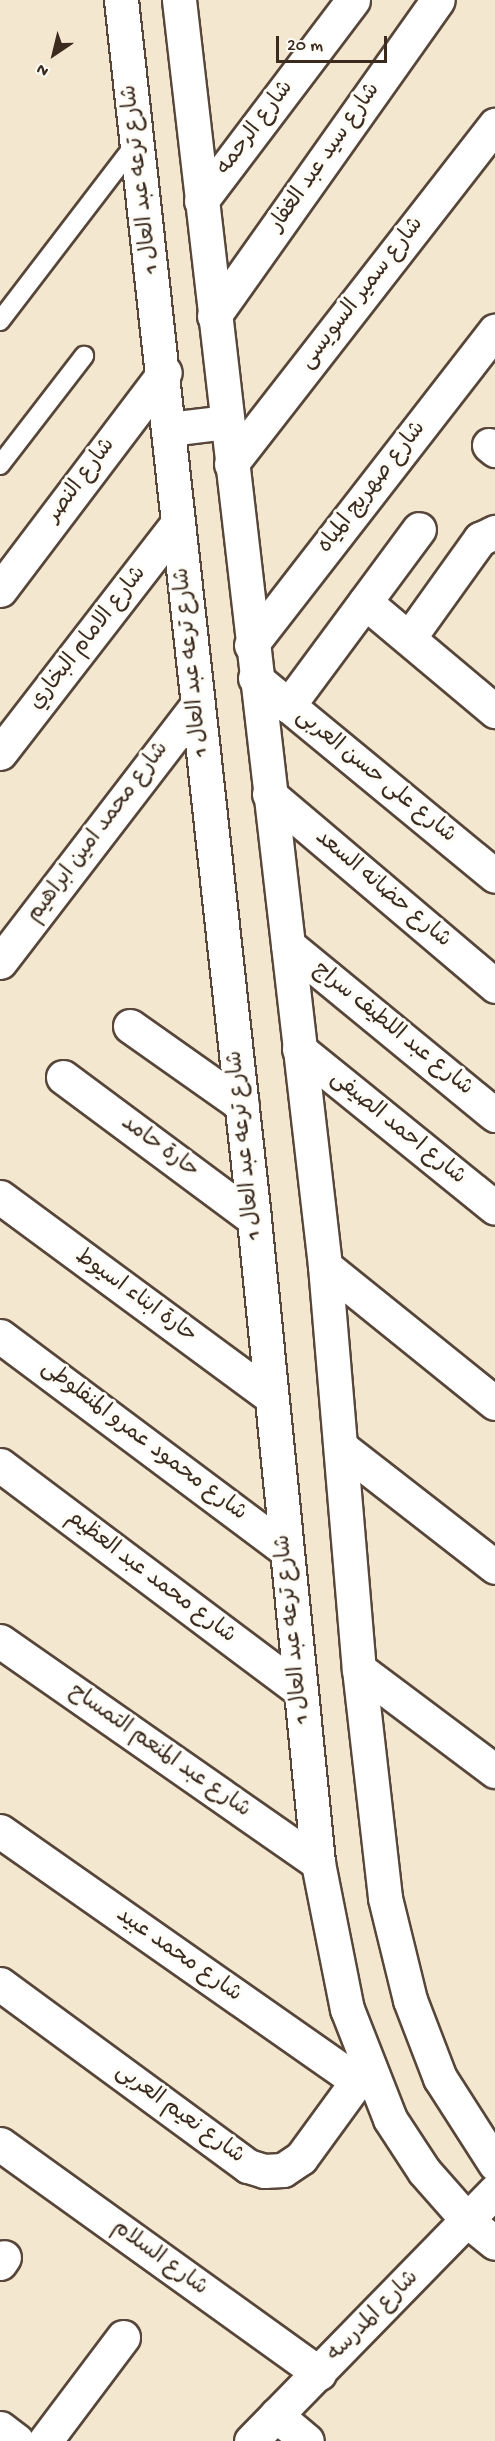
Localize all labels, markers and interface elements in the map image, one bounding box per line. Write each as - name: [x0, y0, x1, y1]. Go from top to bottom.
- north arrow: [24, 24, 84, 84]
- scale bar: [279, 24, 390, 62]
- text: 20 m: [287, 36, 323, 57]
- text: N: [34, 58, 53, 80]
- street label: شارع الرحمه: [212, 76, 300, 182]
- street label: شارع سيد عبد الغفار: [265, 79, 387, 237]
- street label: شارع ترعه عبد العال 1: [117, 83, 167, 275]
- street label: شارع سمير السويسى: [295, 213, 431, 375]
- street label: شارع صهريج المياه: [313, 417, 433, 559]
- street label: شارع النصر: [42, 434, 122, 528]
- street label: شارع الامام البخاري: [25, 562, 153, 716]
- street label: شارع ترعه عبد العال 1: [170, 566, 216, 758]
- street label: شارع على حسن العربى: [290, 704, 460, 850]
- street label: شارع محمد امين ابراهيم: [22, 737, 176, 929]
- street label: شارع حضانه السعد: [309, 825, 455, 955]
- street label: شارع عبد اللطيف سراج: [307, 957, 477, 1103]
- street label: شارع ترعه عبد العال 1: [223, 1049, 269, 1241]
- street label: شارع احمد الصيفى: [324, 1066, 470, 1192]
- street label: حارة حامد: [115, 1111, 203, 1185]
- street label: حارة ابناء اسيوط: [69, 1244, 201, 1350]
- street label: شارع محمود عمرو المنفلوطى: [35, 1356, 251, 1528]
- street label: شارع محمد عبد العظيم: [60, 1506, 240, 1650]
- street label: شارع ترعه عبد العال 1: [271, 1533, 317, 1725]
- street label: شارع عبد المنعم التمساح: [63, 1679, 255, 1825]
- street label: شارع محمد عبيد: [110, 1903, 246, 2009]
- street label: شارع نعيم العربى: [109, 2059, 249, 2171]
- street label: شارع السلام: [106, 2215, 212, 2303]
- street label: شارع المدرسه: [323, 2266, 425, 2368]

